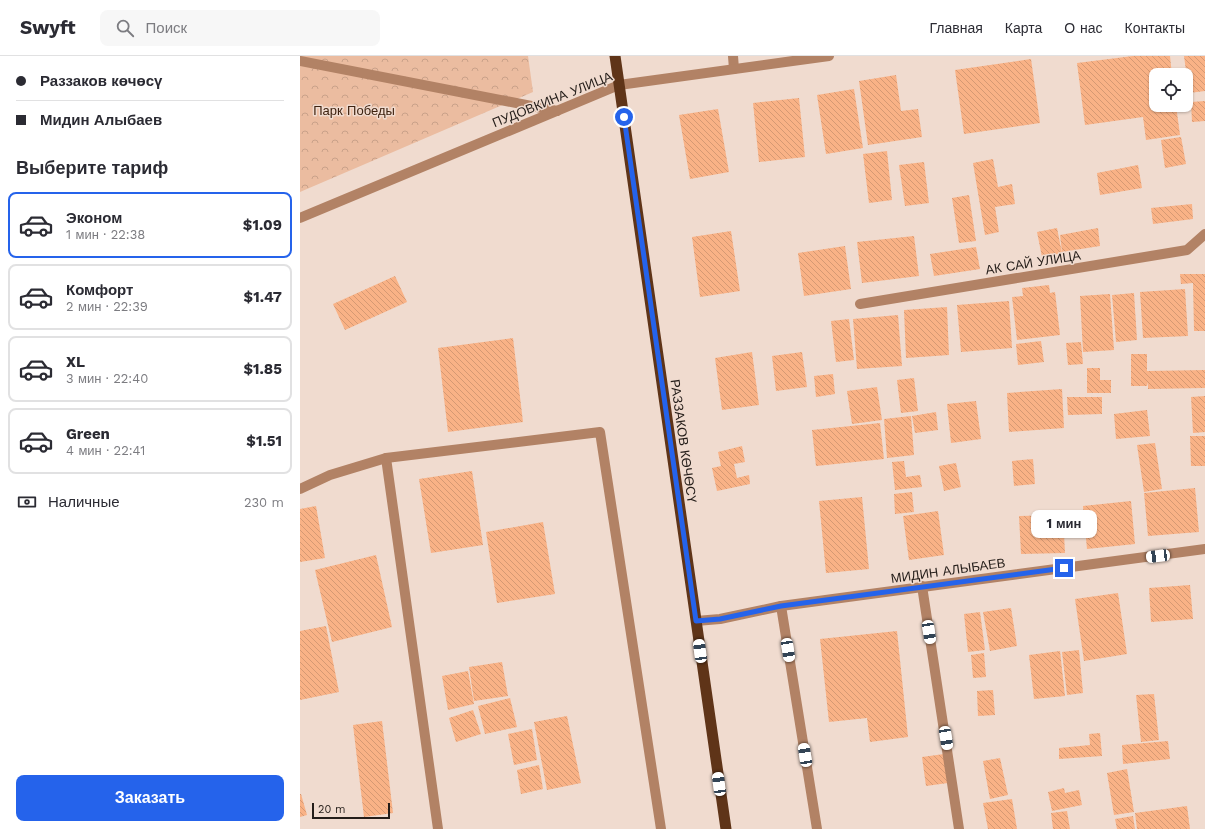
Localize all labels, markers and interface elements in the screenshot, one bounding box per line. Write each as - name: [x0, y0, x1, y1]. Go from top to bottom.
- search box: [100, 10, 380, 46]
- text: Swyft: [20, 16, 76, 39]
- icon: search: [114, 17, 136, 39]
- text: Поиск: [146, 19, 187, 37]
- text: Главная: [930, 20, 983, 36]
- text: Карта: [1005, 20, 1042, 36]
- text: О нас: [1064, 20, 1103, 36]
- text: Контакты: [1125, 20, 1185, 36]
- street label: ПУДОВКИНА УЛИЦА: [490, 68, 615, 130]
- map controls: [1149, 68, 1193, 112]
- button: locate: [1149, 68, 1193, 112]
- text: Раззаков көчөсү: [40, 72, 162, 90]
- park label: Парк Победы: [313, 103, 395, 118]
- route start: [615, 108, 633, 126]
- text: Мидин Алыбаев: [40, 111, 162, 129]
- text: Выберите тариф: [16, 157, 168, 178]
- icon: car: [18, 207, 54, 243]
- text: Эконом: [66, 209, 122, 227]
- text: $1.09: [243, 216, 282, 234]
- text: 1 мин · 22:38: [66, 227, 145, 242]
- street label: АК САЙ УЛИЦА: [984, 248, 1082, 277]
- icon: car: [18, 279, 54, 315]
- text: Комфорт: [66, 281, 133, 299]
- text: $1.47: [244, 288, 282, 306]
- text: 2 мин · 22:39: [66, 299, 148, 314]
- icon: car: [18, 351, 54, 387]
- text: XL: [66, 353, 85, 371]
- text: $1.85: [243, 360, 282, 378]
- text: 3 мин · 22:40: [66, 371, 148, 386]
- street label: РАЗЗАКОВ КӨЧӨСҮ: [667, 378, 700, 504]
- icon: car: [18, 423, 54, 459]
- text: Green: [66, 425, 110, 443]
- text: $1.51: [246, 432, 282, 450]
- text: 4 мин · 22:41: [66, 443, 145, 458]
- icon: cash: [16, 491, 38, 513]
- text: Наличные: [48, 493, 120, 511]
- text: 230 m: [244, 495, 284, 510]
- callout: 1 мин: [1031, 510, 1097, 538]
- text: 1 мин: [1047, 516, 1081, 531]
- car: [1145, 549, 1171, 563]
- street label: МИДИН АЛЫБАЕВ: [890, 555, 1006, 586]
- route end: [1055, 559, 1073, 577]
- car: [921, 619, 937, 645]
- car: [780, 637, 796, 663]
- car: [692, 638, 708, 664]
- car: [938, 725, 954, 751]
- car: [797, 742, 813, 768]
- car: [711, 771, 727, 797]
- button: Заказать: [16, 775, 284, 821]
- scale bar: [312, 801, 390, 820]
- text: 20 m: [318, 803, 346, 816]

